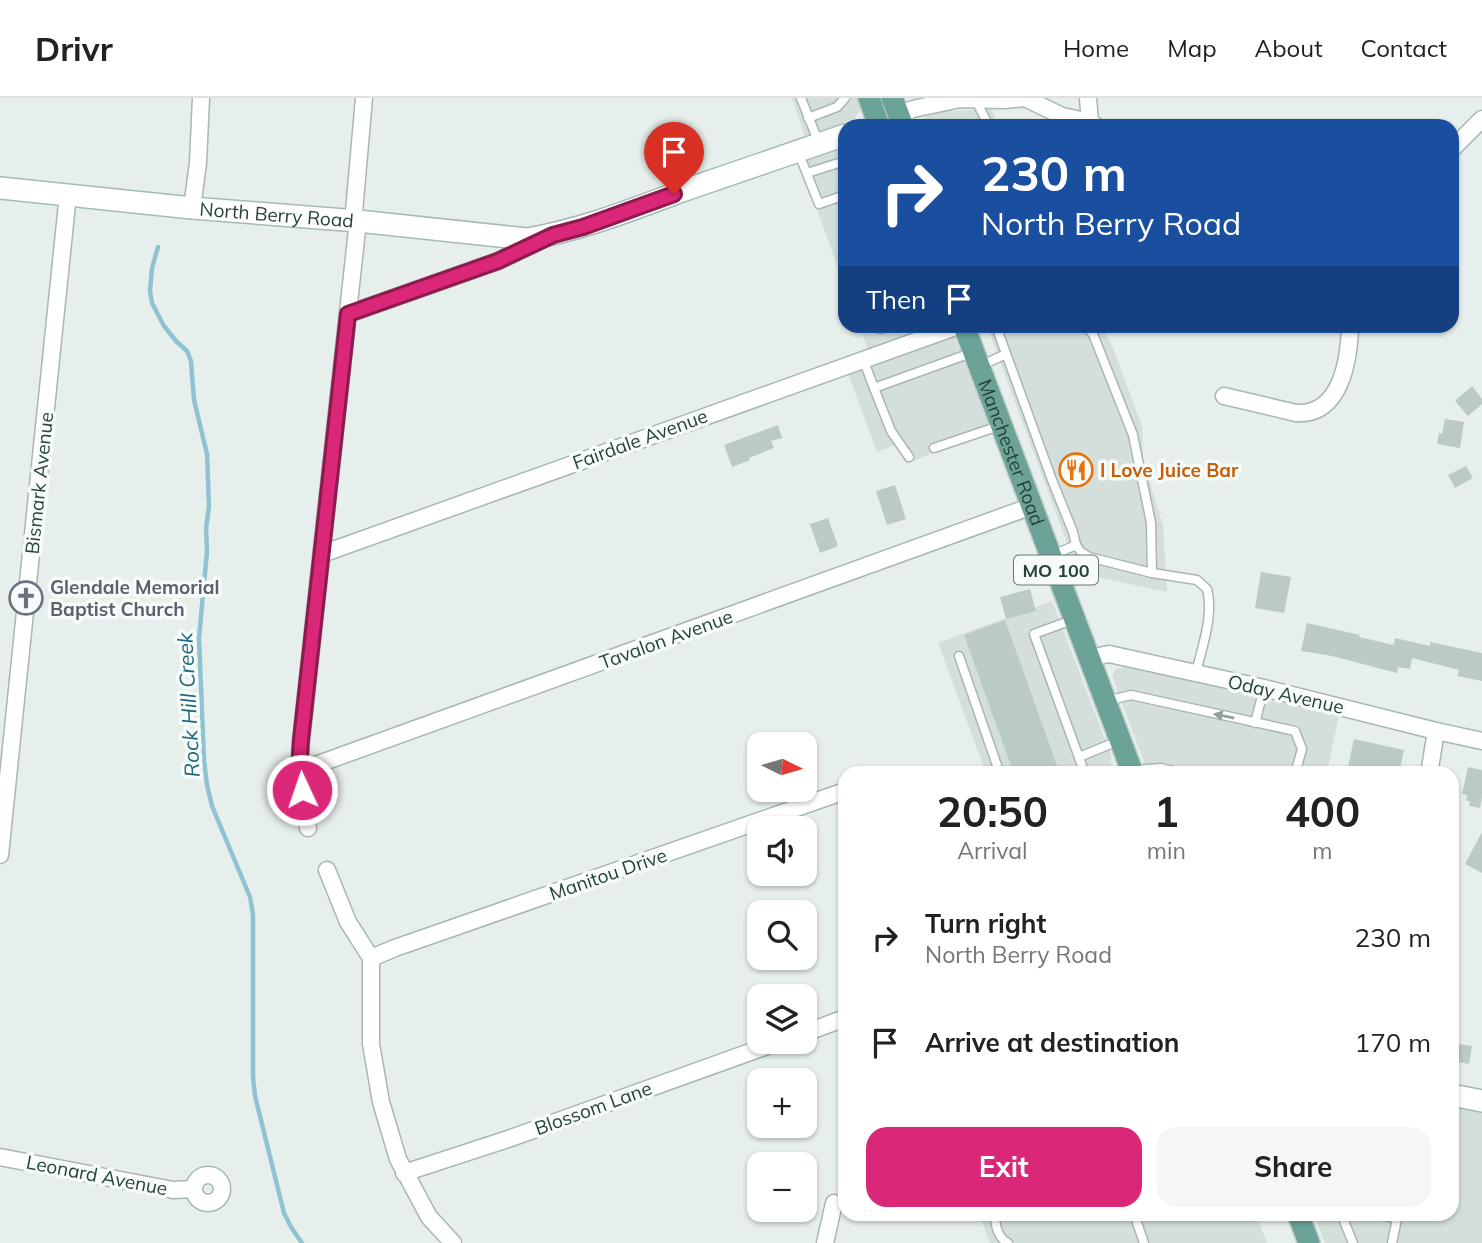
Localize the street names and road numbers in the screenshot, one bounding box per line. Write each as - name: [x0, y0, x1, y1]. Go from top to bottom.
- street label: North Berry Road: [199, 197, 355, 233]
- street label: Manchester Road: [973, 376, 1050, 529]
- street label: Fairdale Avenue: [569, 403, 711, 475]
- street label: Bismark Avenue: [20, 411, 58, 555]
- road number: MO 100: [1014, 556, 1098, 584]
- street label: Tavalon Avenue: [596, 604, 736, 674]
- street label: Oday Avenue: [1226, 669, 1346, 719]
- street label: Manitou Drive: [546, 843, 670, 905]
- street label: Blossom Lane: [531, 1076, 655, 1140]
- street label: Leonard Avenue: [24, 1150, 170, 1200]

